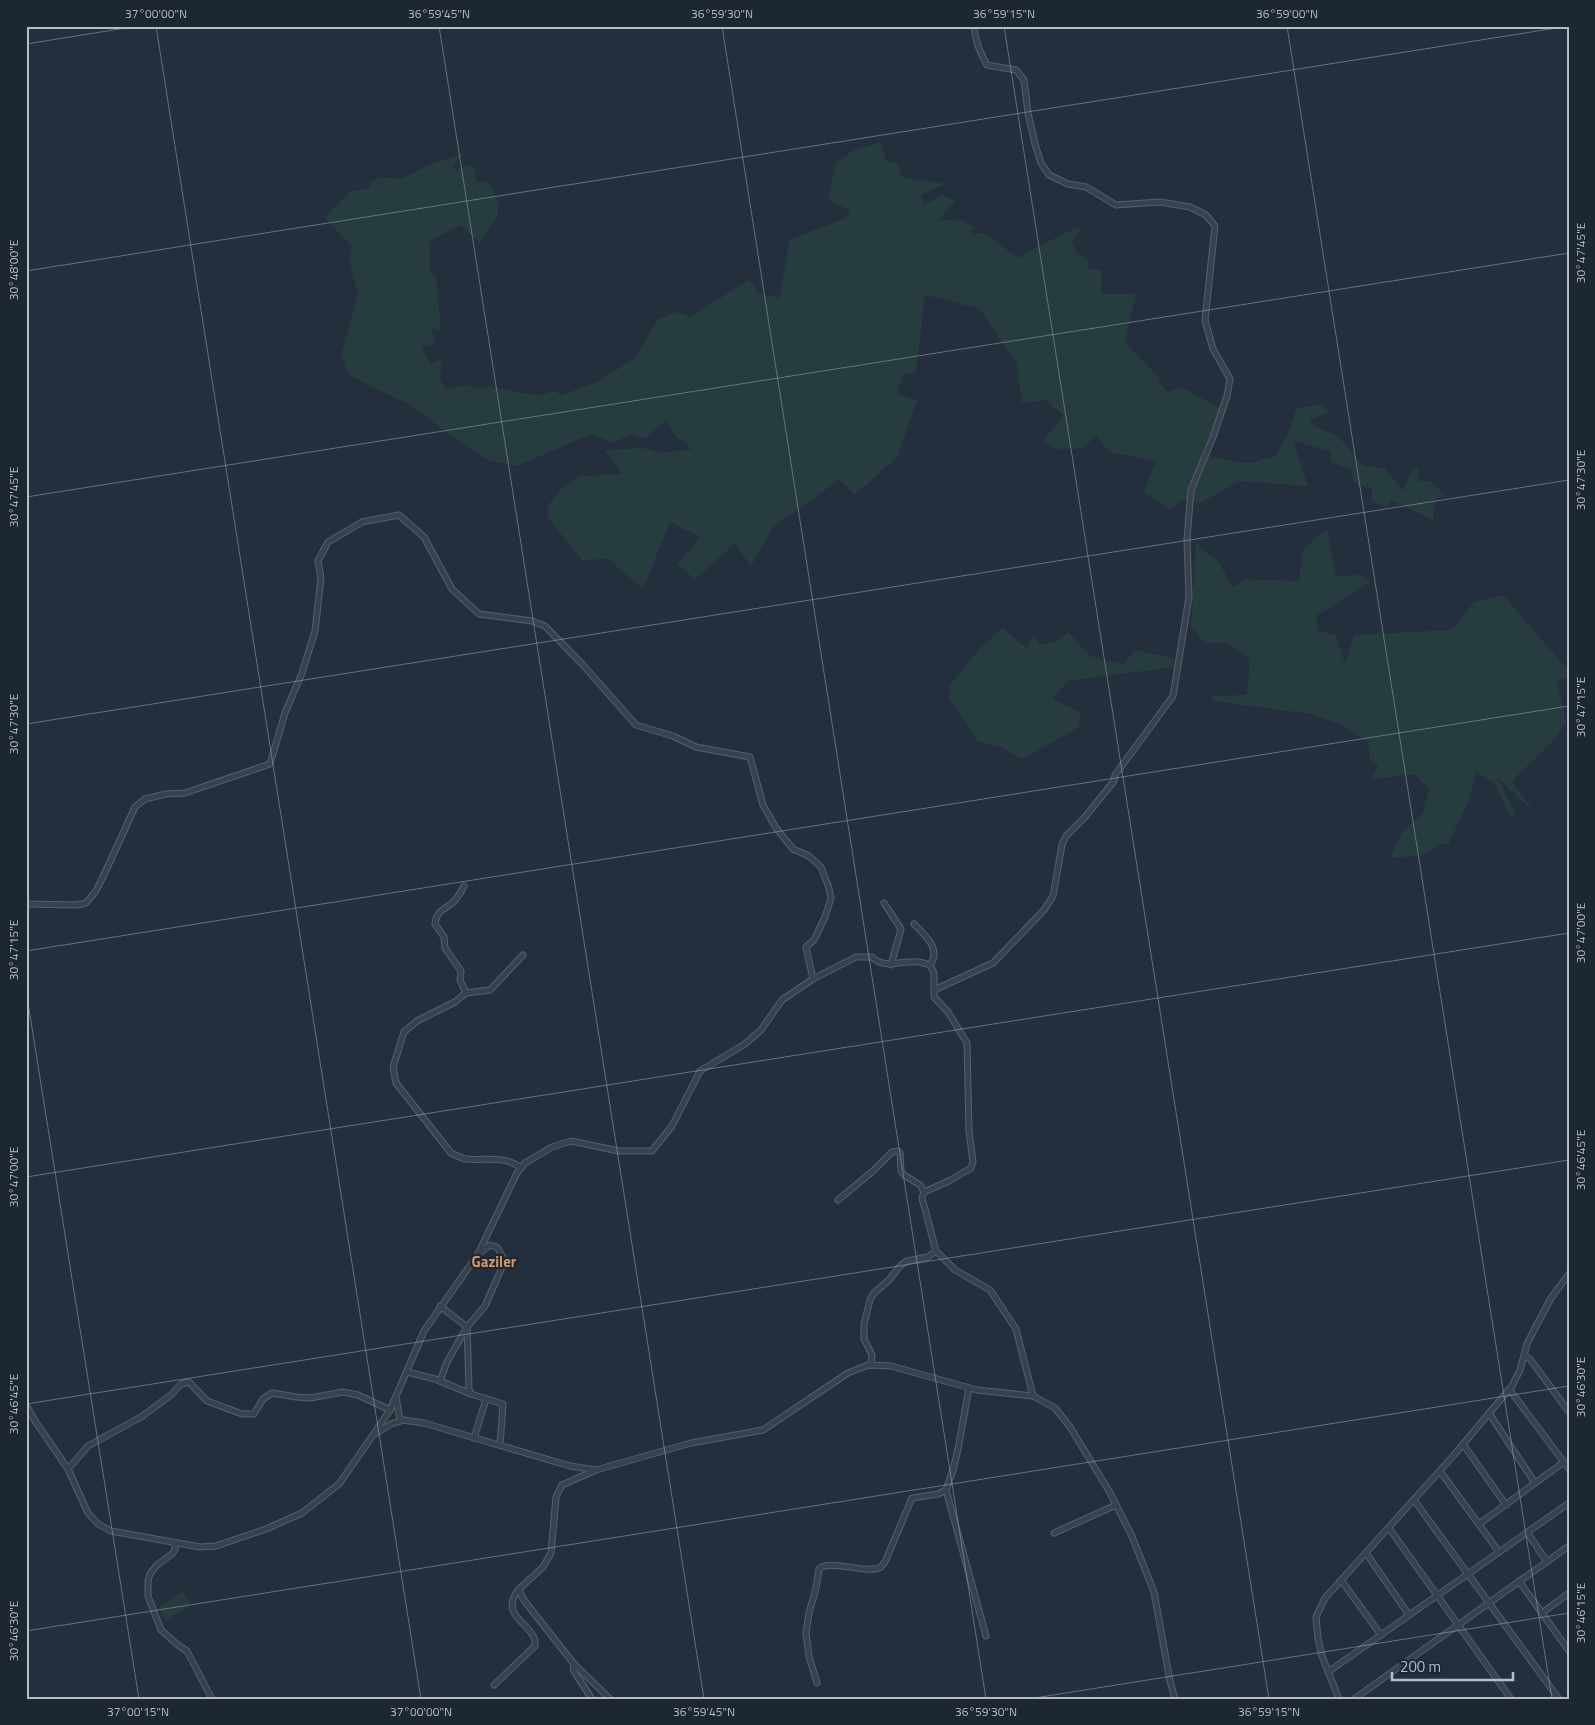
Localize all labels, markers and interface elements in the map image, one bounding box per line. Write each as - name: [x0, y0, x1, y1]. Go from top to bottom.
- text: 37°00'00"N: [125, 4, 187, 23]
- text: 36°59'45"N: [408, 4, 470, 23]
- text: 36°59'30"N: [691, 4, 753, 23]
- text: 36°59'15"N: [973, 4, 1035, 23]
- text: 36°59'00"N: [1256, 4, 1318, 23]
- text: 30°47'45"E: [1571, 222, 1590, 283]
- text: 30°48'00"E: [4, 239, 23, 300]
- text: 30°47'30"E: [1571, 449, 1590, 510]
- text: 30°47'45"E: [4, 466, 23, 527]
- text: 30°47'15"E: [1571, 676, 1590, 737]
- text: 30°47'30"E: [4, 693, 23, 754]
- text: 30°47'00"E: [1571, 902, 1590, 963]
- text: 30°47'15"E: [4, 919, 23, 980]
- text: 30°46'45"E: [1571, 1129, 1590, 1190]
- text: 30°47'00"E: [4, 1146, 23, 1207]
- district label: Gaziler: [472, 1250, 517, 1273]
- text: 30°46'30"E: [1571, 1356, 1590, 1417]
- text: 30°46'45"E: [4, 1373, 23, 1434]
- text: 30°46'15"E: [1571, 1582, 1590, 1643]
- text: 30°46'30"E: [4, 1600, 23, 1661]
- scale bar: [1392, 1650, 1514, 1682]
- text: 200 m: [1400, 1655, 1441, 1678]
- text: 37°00'15"N: [107, 1702, 169, 1721]
- text: 37°00'00"N: [390, 1702, 452, 1721]
- text: 36°59'45"N: [673, 1702, 735, 1721]
- text: 36°59'30"N: [955, 1702, 1017, 1721]
- text: 36°59'15"N: [1238, 1702, 1300, 1721]

